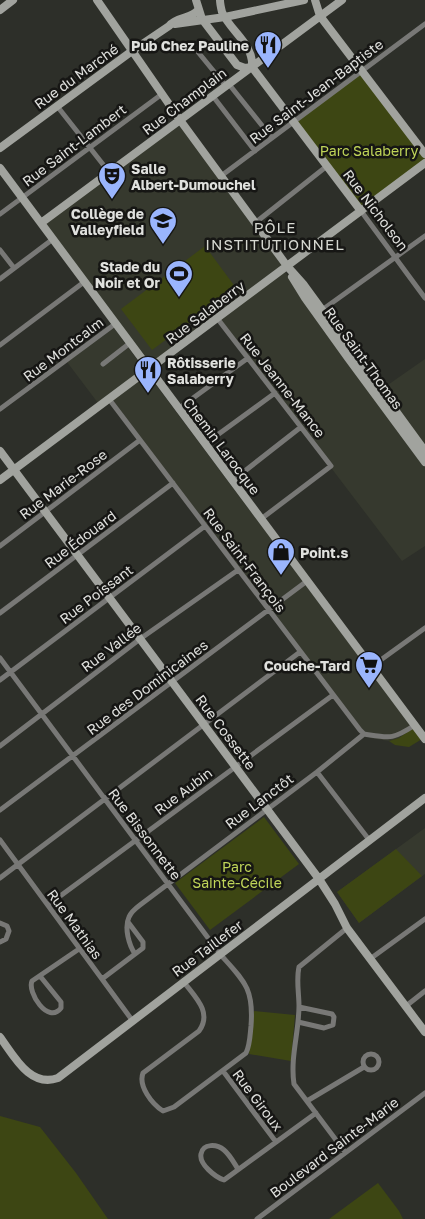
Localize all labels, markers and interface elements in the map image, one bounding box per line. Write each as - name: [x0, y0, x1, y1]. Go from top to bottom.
- restaurant icon: Pub Chez Pauline: [253, 30, 283, 69]
- street label: Rue Saint-Jean-Baptiste: [246, 35, 386, 147]
- place label: Pub Chez Pauline: [131, 37, 249, 54]
- street label: Rue du Marché: [31, 40, 121, 112]
- street label: Rue Champlain: [139, 64, 229, 138]
- street label: Rue Saint-Lambert: [19, 100, 129, 190]
- park label: Parc Salaberry: [320, 142, 418, 159]
- place label: Salle Albert-Dumouchel: [131, 160, 256, 193]
- theatre icon: Salle Albert-Dumouchel: [97, 161, 127, 200]
- street label: Rue Nicholson: [340, 166, 412, 254]
- place label: Collège de Valleyfield: [71, 205, 144, 238]
- school or university icon: Collège de Valleyfield: [148, 206, 178, 245]
- district label: PÔLE INSTITUTIONNEL: [205, 218, 345, 253]
- place label: Stade du Noir et Or: [95, 258, 161, 291]
- sports icon: Stade du Noir et Or: [164, 259, 194, 298]
- street label: Rue Salaberry: [162, 277, 248, 347]
- street label: Rue Saint-Thomas: [321, 304, 407, 412]
- street label: Rue Montcalm: [19, 313, 107, 385]
- street label: Rue Jeanne-Mance: [237, 329, 329, 441]
- place label: Rôtisserie Salaberry: [167, 354, 236, 387]
- restaurant icon: Rôtisserie Salaberry: [133, 355, 163, 394]
- street label: Chemin Larocque: [180, 394, 264, 498]
- street label: Rue Marie-Rose: [16, 446, 110, 522]
- street label: Rue Saint-François: [200, 504, 290, 616]
- street label: Rue Édouard: [41, 507, 119, 571]
- shop icon: Point.s: [266, 537, 296, 576]
- place label: Point.s: [300, 544, 348, 561]
- street label: Rue Poissant: [56, 561, 136, 627]
- street label: Rue Vallée: [78, 619, 144, 675]
- street label: Rue des Dominicaines: [83, 636, 211, 738]
- supermarket icon: Couche-Tard: [354, 650, 384, 689]
- place label: Couche-Tard: [264, 657, 350, 674]
- street label: Rue Cossette: [192, 691, 260, 773]
- street label: Rue Aubin: [151, 764, 215, 818]
- street label: Rue Lanctôt: [221, 770, 297, 832]
- street label: Rue Bissonnette: [105, 785, 185, 883]
- park label: Parc Sainte-Cécile: [192, 858, 282, 891]
- street label: Rue Mathias: [44, 886, 106, 962]
- street label: Rue Taillefer: [168, 916, 246, 980]
- street label: Rue Giroux: [229, 1066, 287, 1134]
- street label: Boulevard Sainte-Marie: [266, 1093, 402, 1201]

